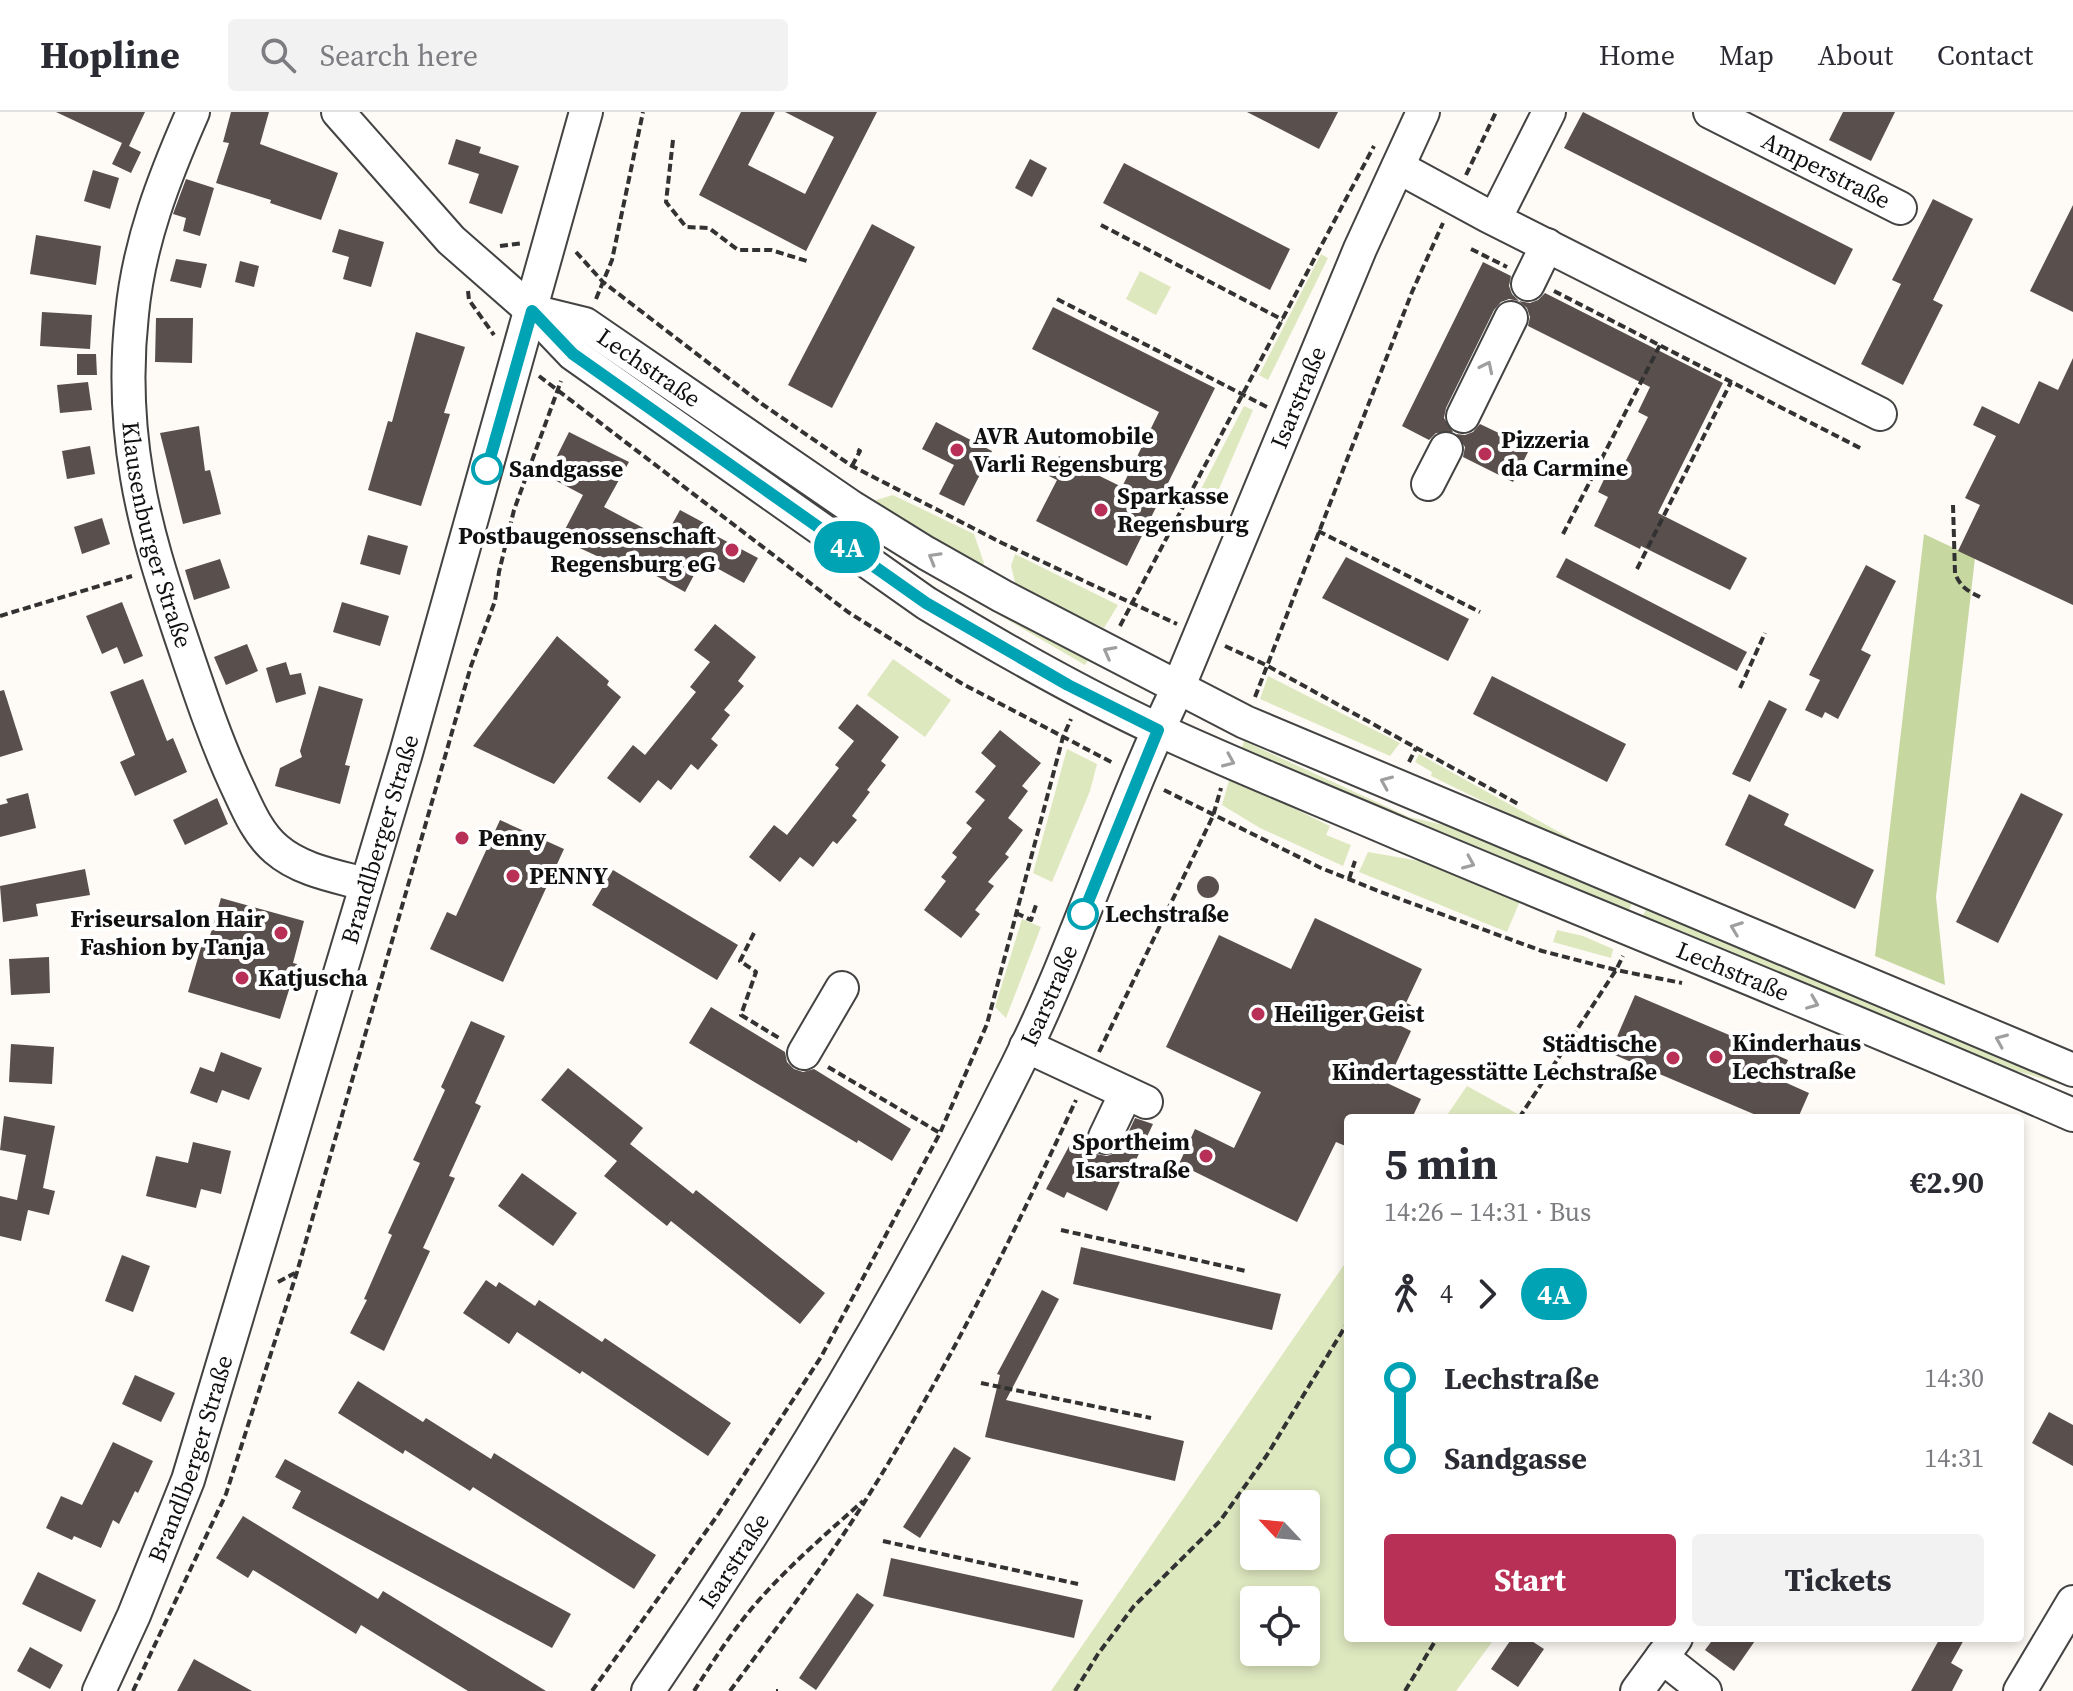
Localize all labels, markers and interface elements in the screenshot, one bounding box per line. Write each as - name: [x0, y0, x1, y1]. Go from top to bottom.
- search box: [228, 19, 788, 91]
- text: Hopline: [40, 29, 180, 81]
- icon: search: [256, 33, 300, 77]
- text: Search here: [320, 35, 478, 76]
- text: Home: [1599, 36, 1675, 74]
- text: Map: [1719, 36, 1774, 74]
- text: About: [1818, 36, 1893, 74]
- text: Contact: [1937, 36, 2033, 74]
- street label: Amperstraße: [1756, 124, 1896, 217]
- street label: Lechstraße: [591, 320, 708, 415]
- street label: Isarstraße: [1262, 341, 1334, 453]
- one-way arrow: [1477, 361, 1493, 375]
- place label: AVR Automobile Varli Regensburg: [973, 419, 1163, 480]
- street label: Klausenburger Straße: [114, 420, 201, 652]
- place label: Pizzeria da Carmine: [1501, 423, 1628, 484]
- marker: AVR Automobile Varli Regensburg: [948, 441, 966, 459]
- marker: Pizzeria da Carmine: [1476, 445, 1494, 463]
- place label: Sandgasse: [509, 452, 623, 485]
- marker: Sandgasse: [472, 454, 502, 484]
- place label: Sparkasse Regensburg: [1117, 479, 1249, 540]
- marker: Sparkasse Regensburg: [1092, 501, 1110, 519]
- place label: Postbaugenossenschaft Regensburg eG: [458, 519, 717, 580]
- line badge: 4A: [811, 521, 883, 573]
- text: 4A: [830, 528, 864, 566]
- marker: Postbaugenossenschaft Regensburg eG: [723, 541, 741, 559]
- one-way arrow: [928, 552, 943, 567]
- one-way arrow: [1103, 647, 1117, 662]
- street label: Brandlberger Straße: [333, 731, 426, 948]
- one-way arrow: [1221, 751, 1236, 767]
- one-way arrow: [1380, 776, 1394, 792]
- place label: Penny: [478, 821, 547, 854]
- marker: Penny: [453, 829, 471, 847]
- one-way arrow: [1461, 853, 1475, 869]
- place label: PENNY: [529, 859, 608, 892]
- marker: PENNY: [504, 867, 522, 885]
- place label: Lechstraße: [1105, 897, 1229, 930]
- marker: Lechstraße: [1068, 899, 1098, 929]
- place label: Friseursalon Hair Fashion by Tanja: [70, 902, 266, 963]
- one-way arrow: [1730, 921, 1744, 938]
- marker: Friseursalon Hair Fashion by Tanja: [272, 924, 290, 942]
- street label: Lechstraße: [1672, 933, 1794, 1009]
- street label: Isarstraße: [1012, 940, 1085, 1051]
- place label: Katjuscha: [258, 961, 368, 994]
- marker: Katjuscha: [233, 969, 251, 987]
- one-way arrow: [1805, 994, 1819, 1010]
- place label: Heiliger Geist: [1274, 997, 1425, 1030]
- marker: Heiliger Geist: [1249, 1005, 1267, 1023]
- place label: Kinderhaus Lechstraße: [1732, 1026, 1861, 1087]
- place label: Städtische Kindertagesstätte Lechstraße: [1332, 1027, 1657, 1088]
- one-way arrow: [1995, 1033, 2009, 1049]
- marker: Kinderhaus Lechstraße: [1707, 1048, 1725, 1066]
- marker: Städtische Kindertagesstätte Lechstraße: [1664, 1049, 1682, 1067]
- place label: Sportheim Isarstraße: [1072, 1125, 1190, 1186]
- text: 5 min: [1384, 1133, 1498, 1194]
- marker: Sportheim Isarstraße: [1197, 1147, 1215, 1165]
- text: €2.90: [1910, 1162, 1984, 1203]
- text: 14:26 – 14:31 · Bus: [1384, 1194, 1591, 1230]
- icon: walk: [1384, 1272, 1428, 1316]
- icon: forward: [1465, 1272, 1509, 1316]
- text: 4A: [1537, 1275, 1571, 1313]
- text: 4: [1440, 1276, 1453, 1312]
- street label: Brandlberger Straße: [140, 1351, 241, 1567]
- text: Lechstraße: [1444, 1358, 1599, 1399]
- text: 14:30: [1924, 1360, 1984, 1396]
- text: Sandgasse: [1444, 1438, 1587, 1479]
- text: 14:31: [1924, 1440, 1984, 1476]
- north arrow: [1240, 1490, 1320, 1570]
- map controls: [1240, 1490, 1320, 1666]
- street label: Isarstraße: [691, 1507, 777, 1615]
- button: Start: [1384, 1534, 1676, 1626]
- button: Tickets: [1692, 1534, 1984, 1626]
- button: locate: [1240, 1586, 1320, 1666]

